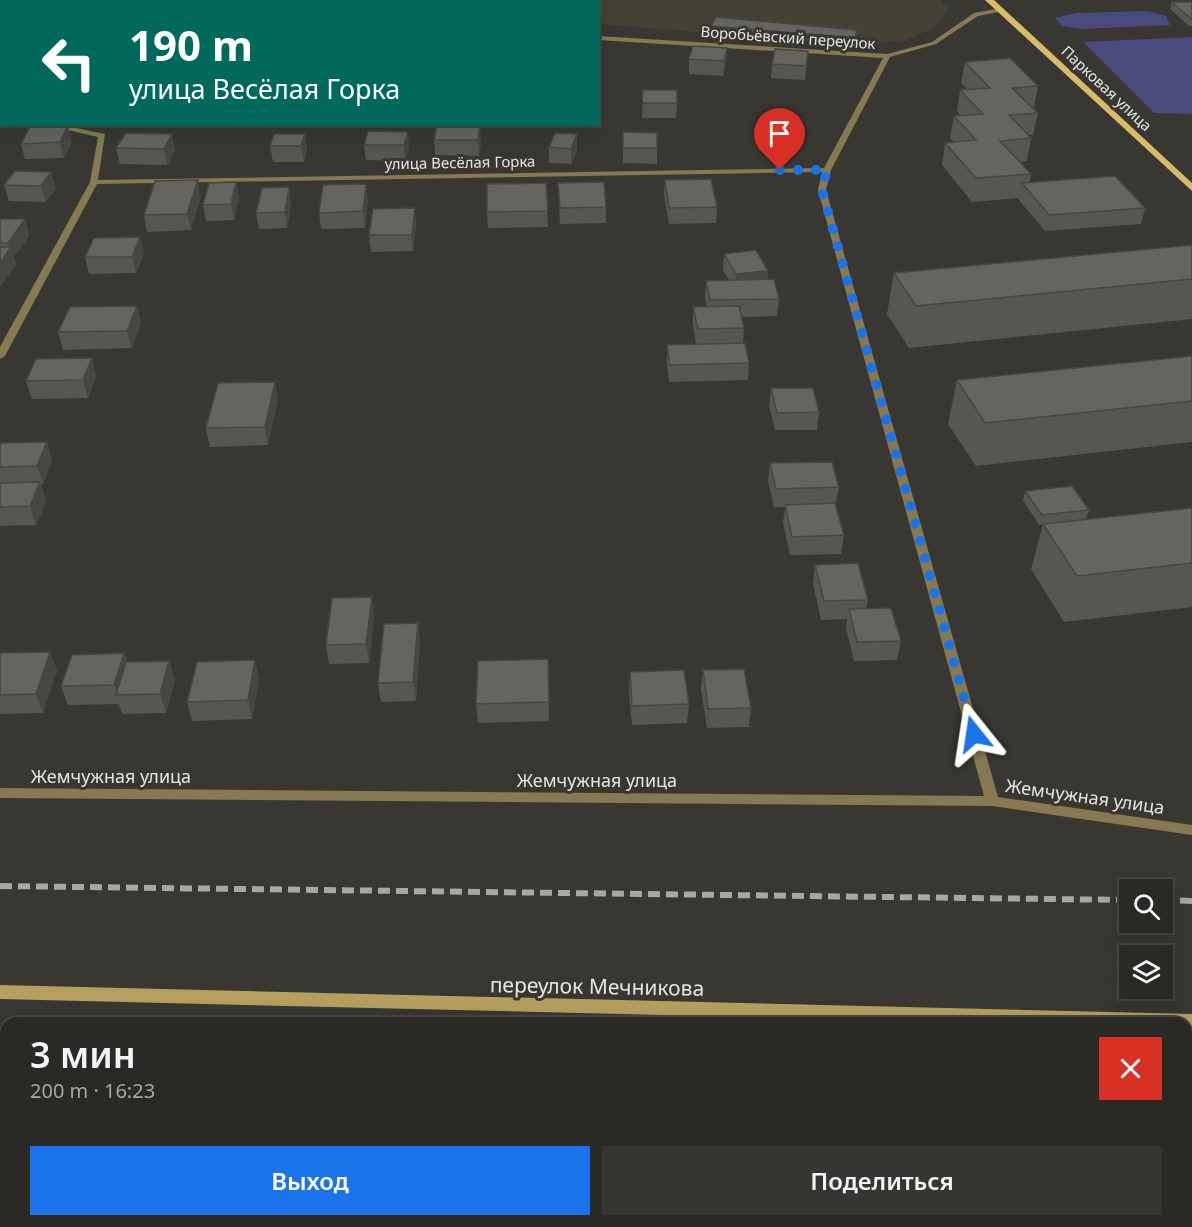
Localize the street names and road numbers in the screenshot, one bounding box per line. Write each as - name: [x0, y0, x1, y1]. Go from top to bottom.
- street label: Воробьёвский переулок: [700, 21, 876, 53]
- street label: Парковая улица: [1057, 41, 1157, 135]
- street label: улица Весёлая Горка: [384, 151, 536, 173]
- street label: Жемчужная улица: [31, 764, 191, 788]
- street label: Жемчужная улица: [517, 768, 677, 792]
- street label: Жемчужная улица: [1004, 773, 1166, 819]
- street label: переулок Мечникова: [490, 970, 704, 1002]

